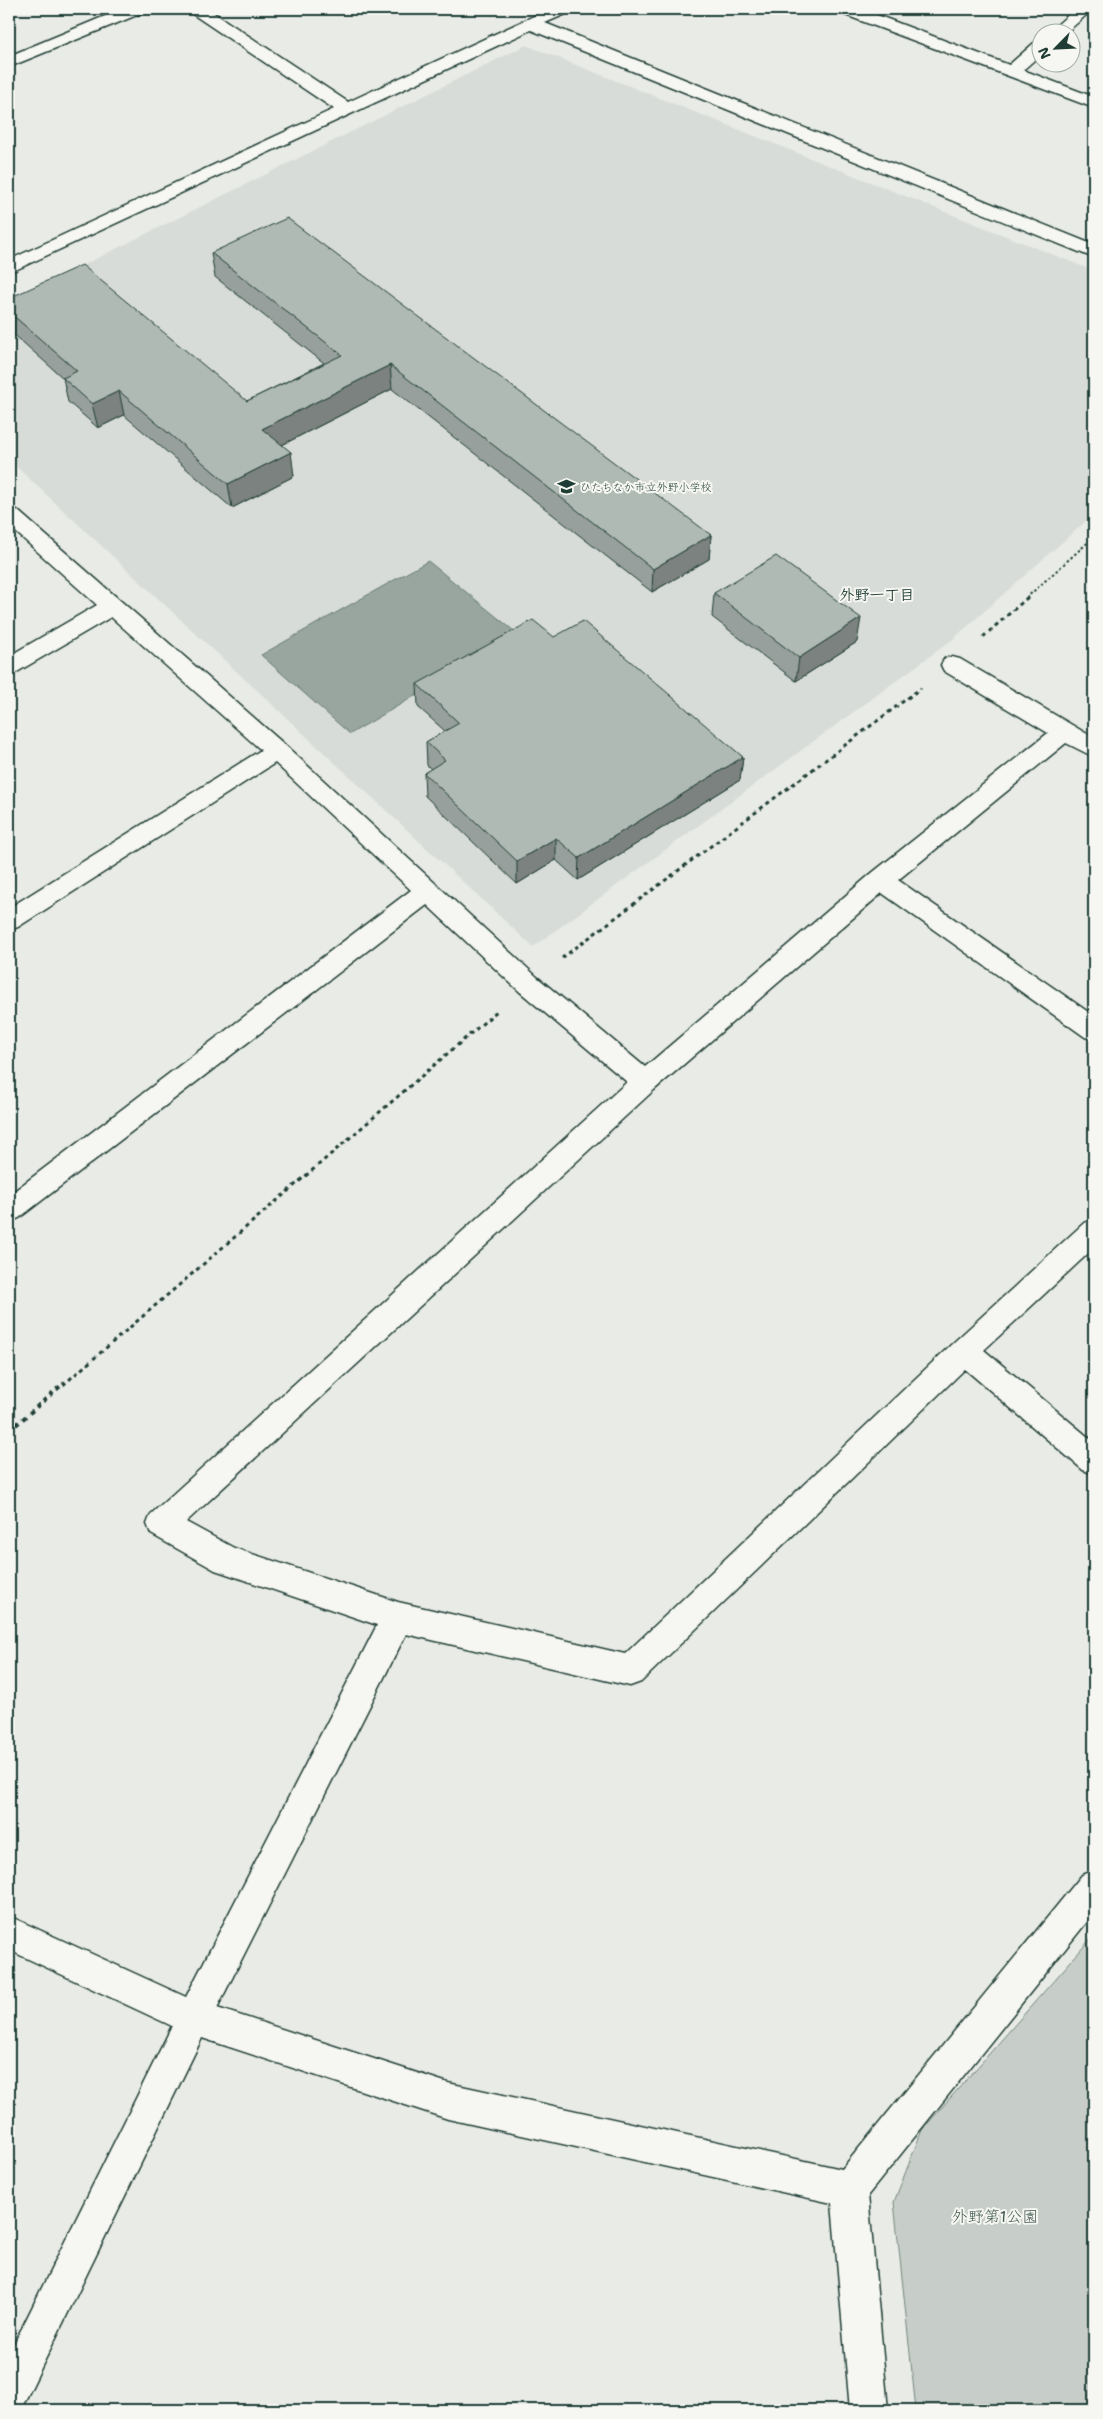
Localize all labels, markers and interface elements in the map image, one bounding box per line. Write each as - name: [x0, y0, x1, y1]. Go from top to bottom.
- north arrow: [1030, 22, 1080, 72]
- text: N: [1034, 45, 1055, 62]
- school or university icon: ひたちなか市立外野小学校: [556, 477, 576, 497]
- place label: ひたちなか市立外野小学校: [580, 480, 712, 495]
- district label: 外野一丁目: [839, 585, 915, 605]
- park label: 外野第1公園: [952, 2206, 1038, 2227]

